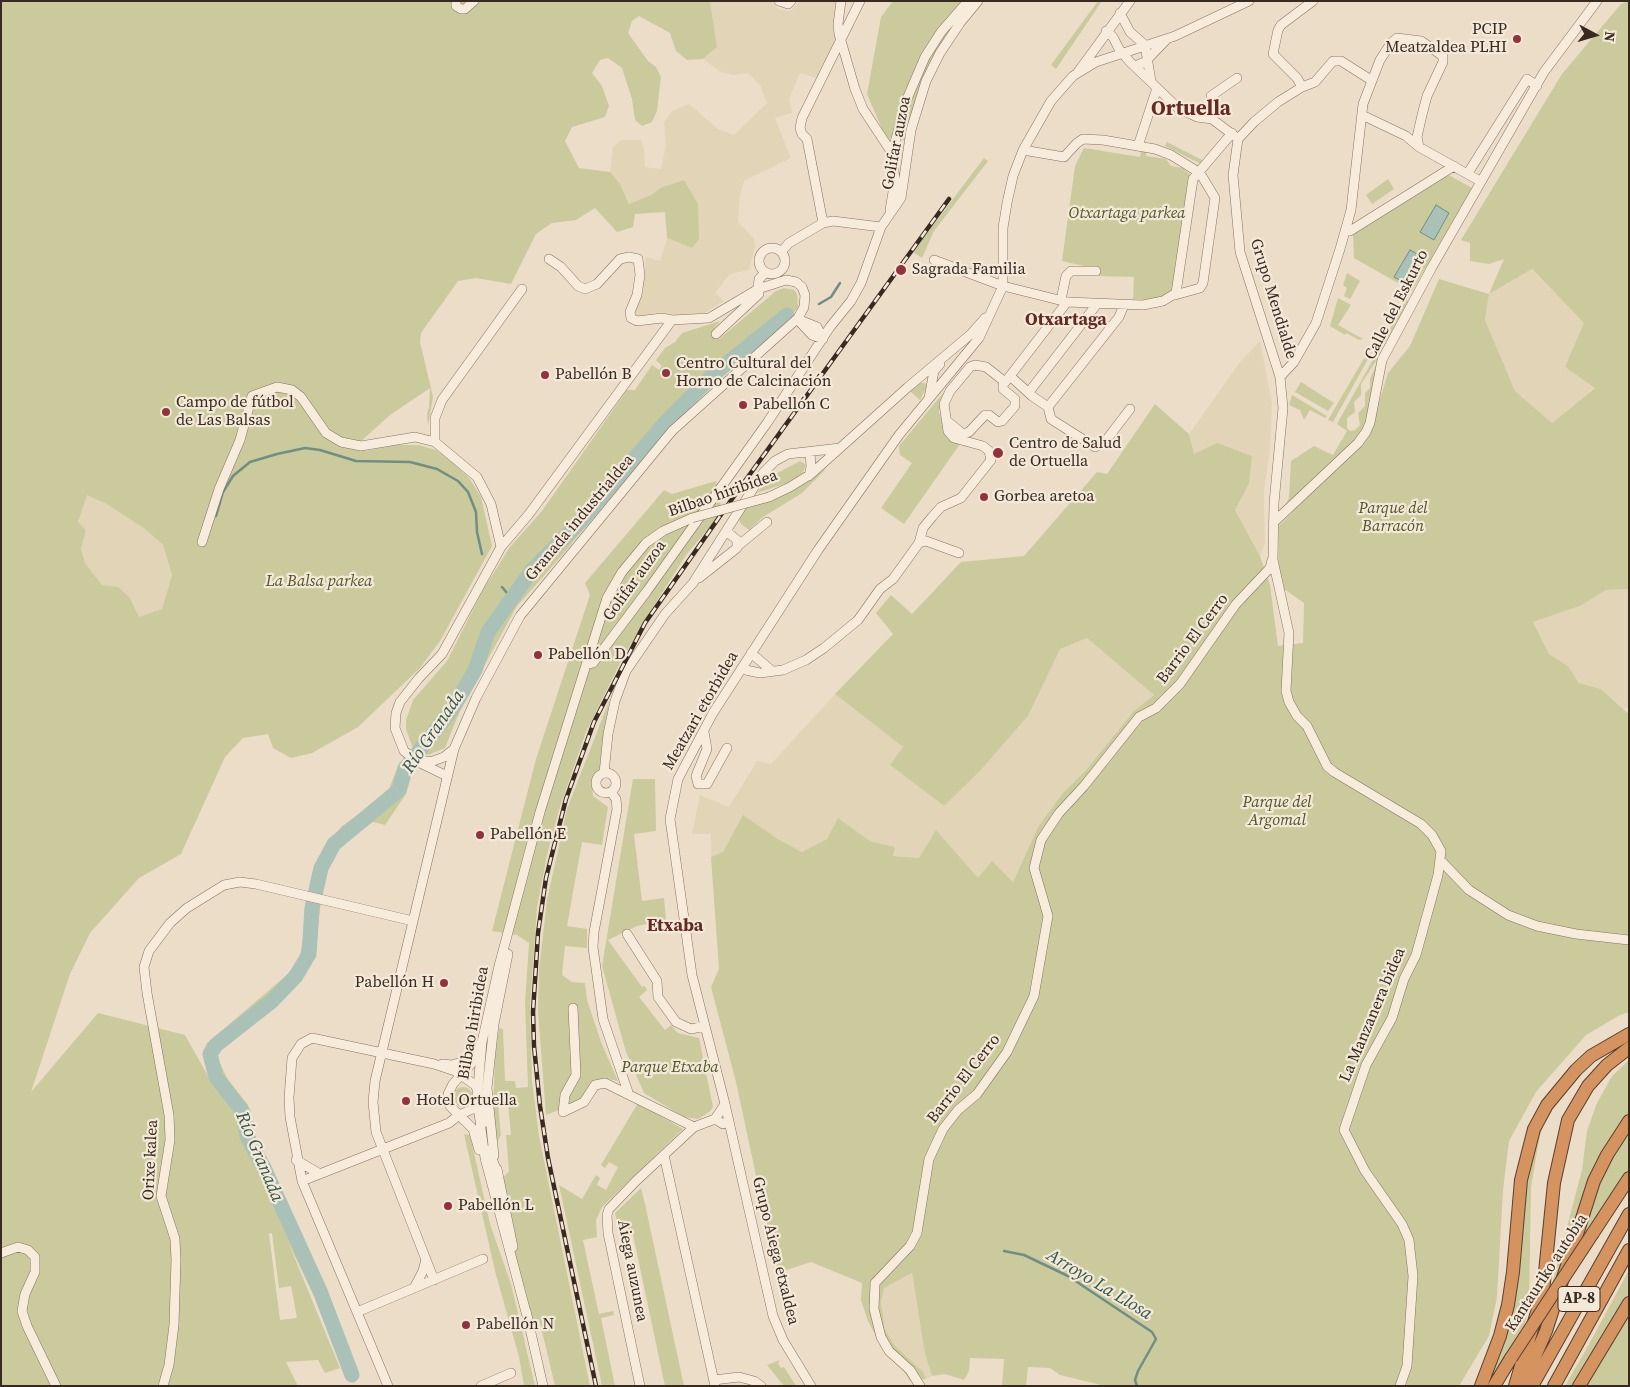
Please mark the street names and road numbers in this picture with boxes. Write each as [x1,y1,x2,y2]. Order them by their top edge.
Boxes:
street label: Golifar auzoa [879,95,915,191]
street label: Grupo Mendialde [1246,237,1300,361]
street label: Calle del Eskurto [1361,247,1433,363]
street label: Granada industrialdea [522,451,638,585]
street label: Bilbao hiribidea [666,466,780,522]
street label: Golifar auzoa [599,537,671,625]
street label: Barrio El Cerro [1153,590,1233,688]
street label: Meatzari etorbidea [659,648,743,774]
street label: La Manzanera bidea [1336,945,1410,1085]
street label: Bilbao hiribidea [455,965,493,1081]
street label: Barrio El Cerro [923,1031,1005,1127]
street label: Orixe kalea [139,1119,163,1201]
street label: Grupo Aiega etxaldea [747,1175,803,1327]
street label: Kantauriko autobia [1502,1210,1592,1336]
street label: Aiega auzunea [613,1218,651,1324]
road number: AP-8 [1558,1286,1600,1312]

